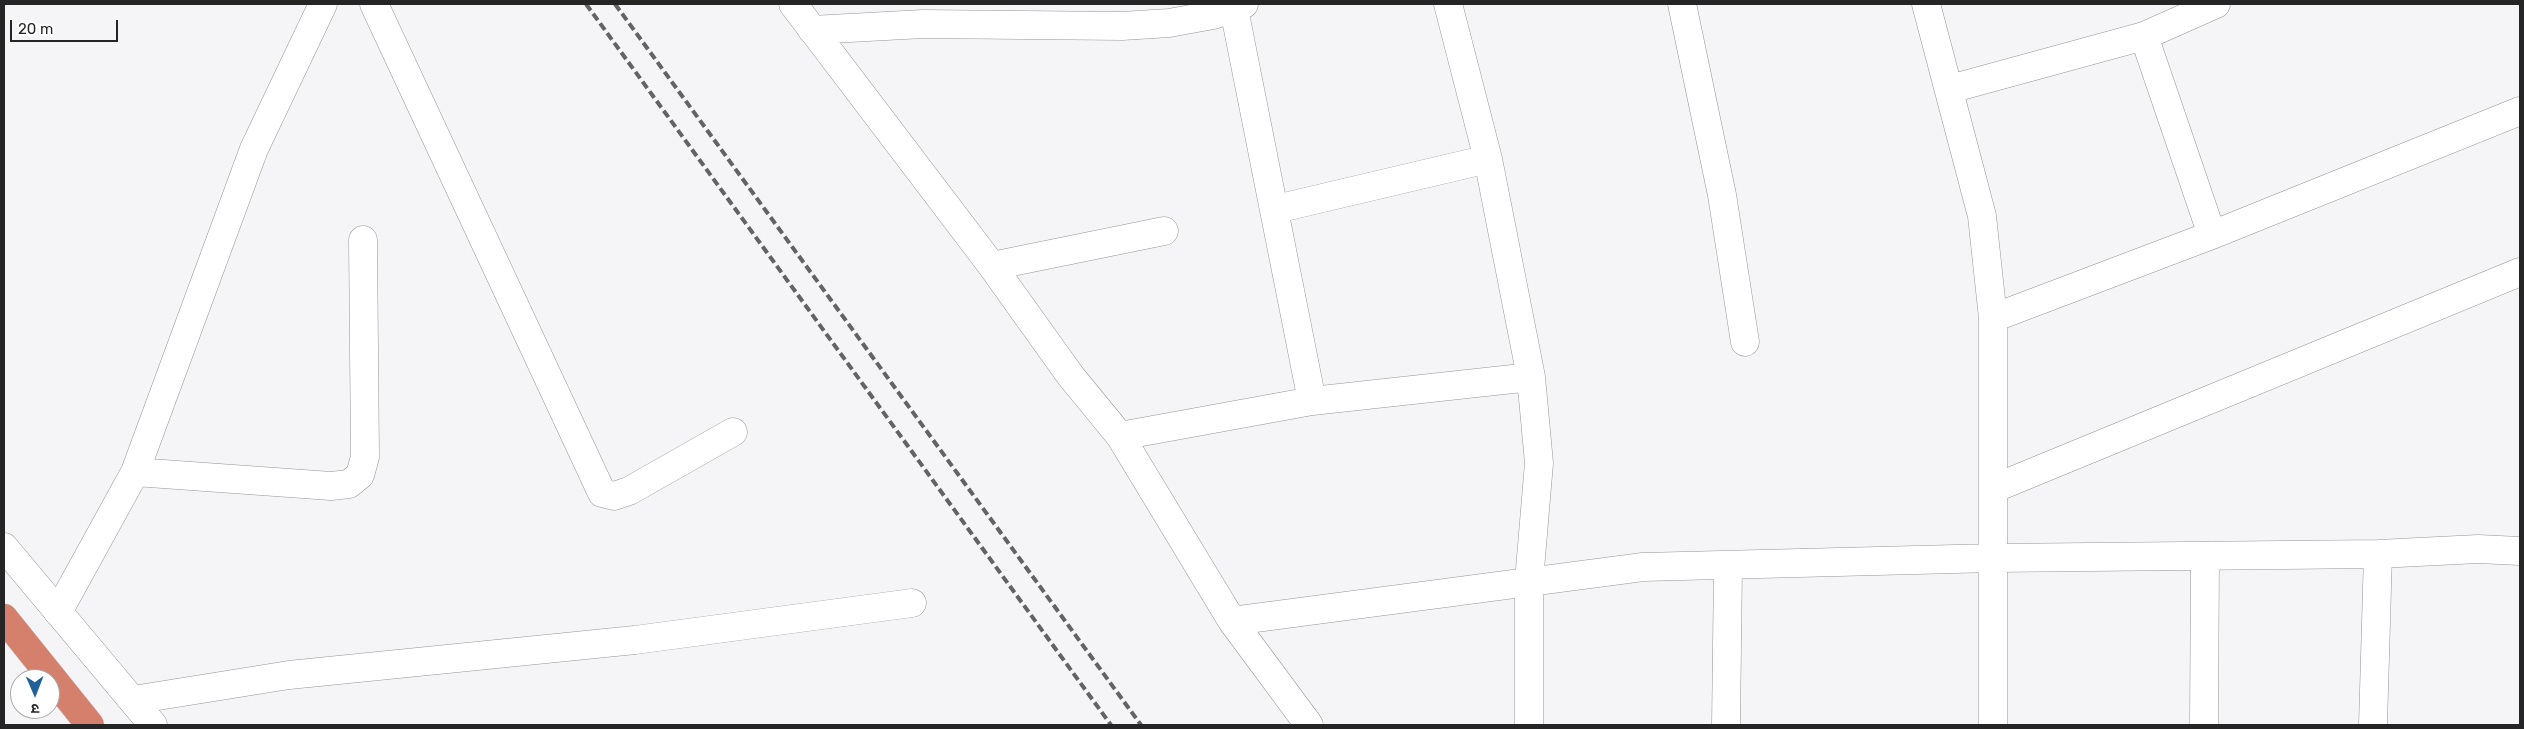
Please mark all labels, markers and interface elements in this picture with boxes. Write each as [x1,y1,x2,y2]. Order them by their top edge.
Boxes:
scale bar [12,10,120,42]
text: 20 m [18,20,53,38]
north arrow [10,669,60,719]
text: उ [31,700,40,717]

